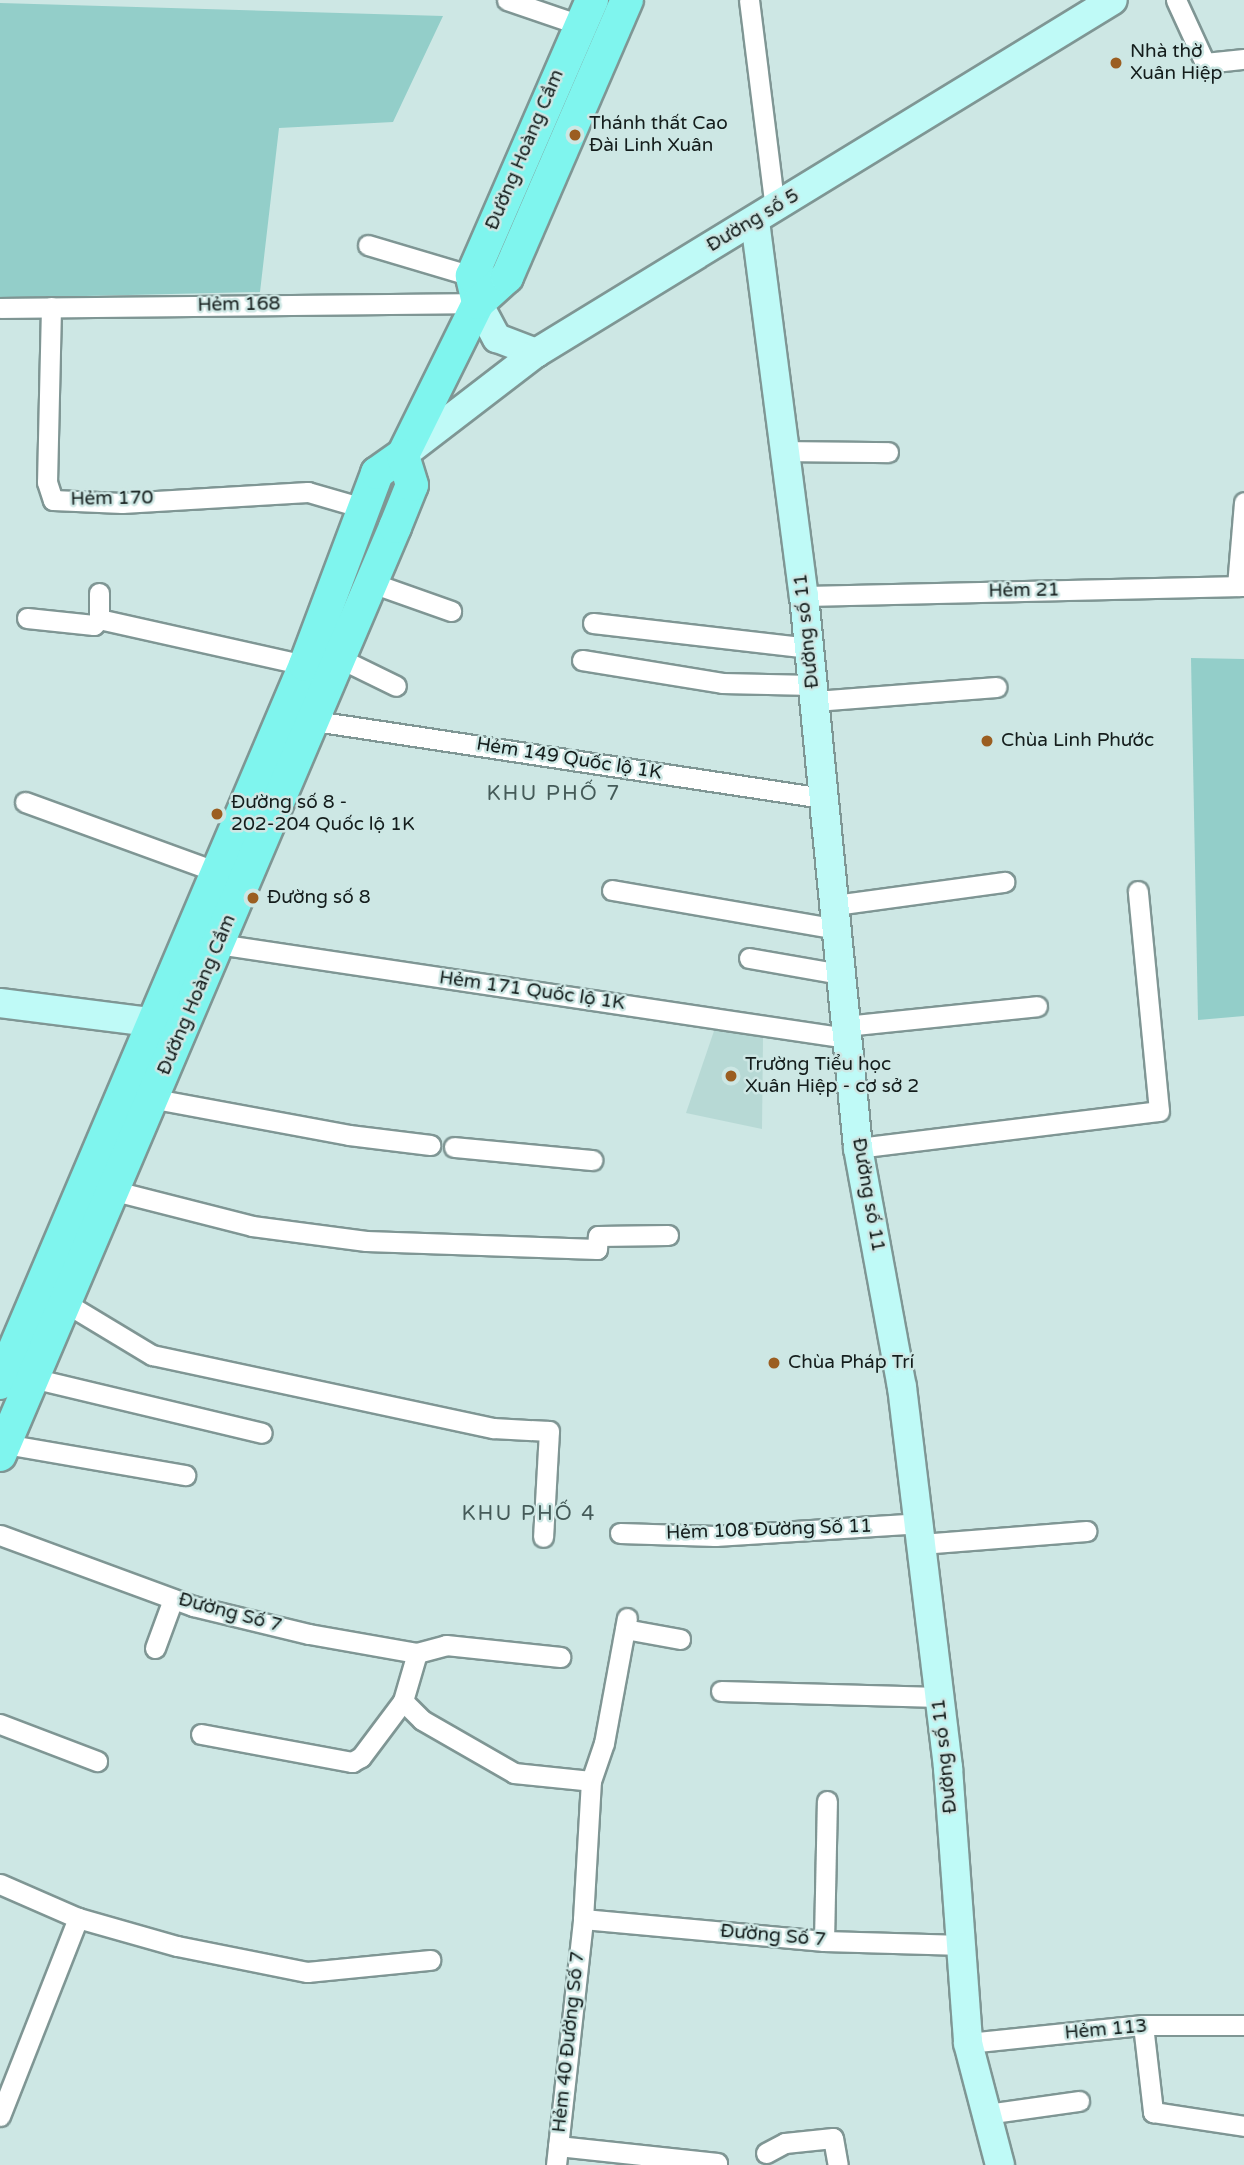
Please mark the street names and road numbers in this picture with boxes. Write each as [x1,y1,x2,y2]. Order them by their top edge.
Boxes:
street label: Đường Hoàng Cầm [481,66,569,234]
street label: Đường số 5 [703,185,803,257]
street label: Hẻm 168 [197,293,281,317]
street label: Hẻm 170 [70,487,154,511]
street label: Đường số 11 [790,572,824,690]
street label: Hẻm 21 [988,579,1060,603]
street label: Hẻm 149 Quốc lộ 1K [475,733,663,785]
street label: Đường Hoàng Cầm [153,911,241,1079]
street label: Hẻm 171 Quốc lộ 1K [438,967,626,1015]
street label: Đường số 11 [847,1136,889,1254]
street label: Hẻm 108 Đường Số 11 [666,1515,872,1545]
street label: Đường Số 7 [176,1588,284,1638]
street label: Đường số 11 [928,1697,962,1815]
street label: Đường Số 7 [719,1920,827,1952]
street label: Hẻm 40 Đường Số 7 [548,1950,590,2134]
street label: Hẻm 113 [1064,2015,1148,2045]

